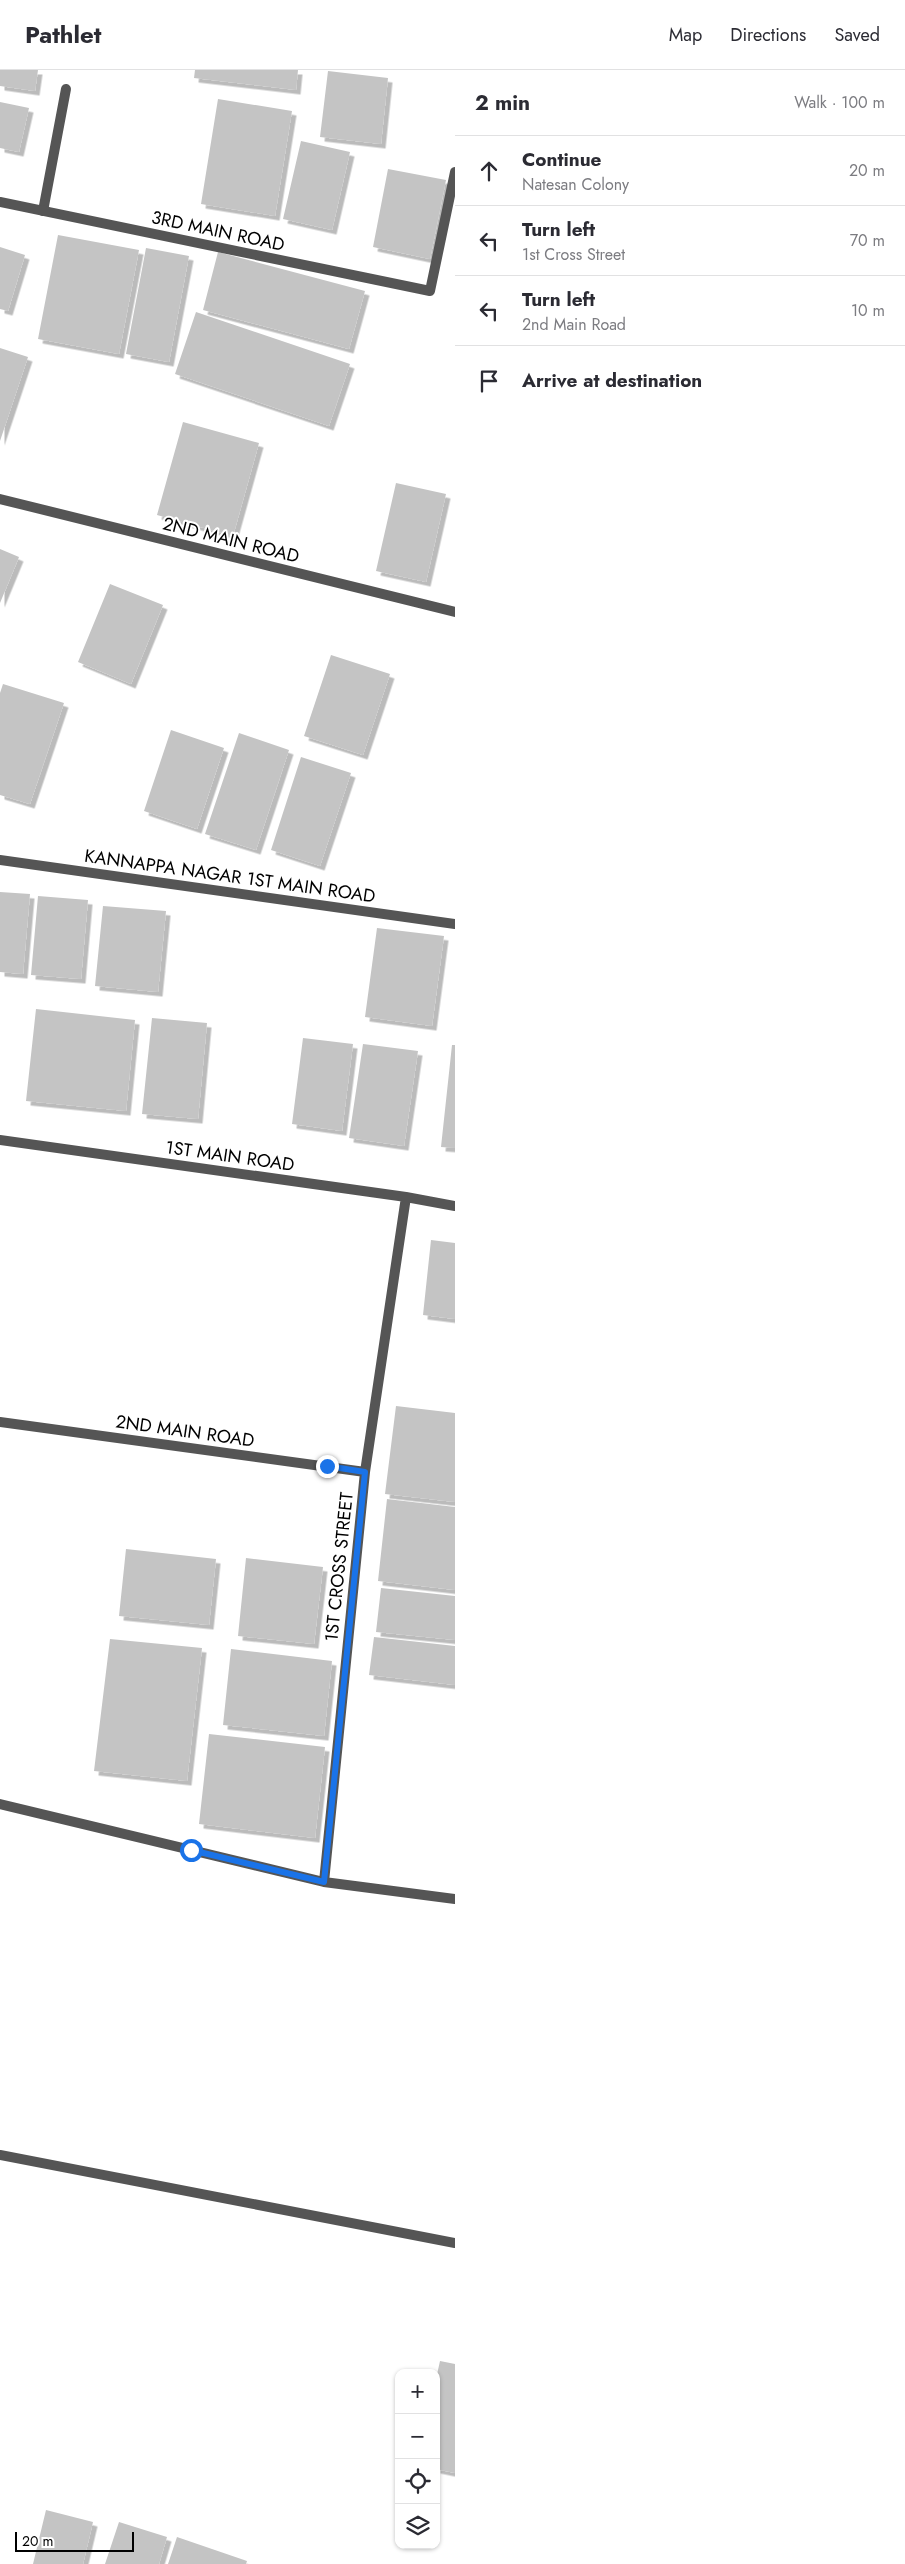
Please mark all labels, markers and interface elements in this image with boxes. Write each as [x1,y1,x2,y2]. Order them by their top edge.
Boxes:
text: Pathlet [25,17,101,52]
text: Map [669,22,702,48]
text: Directions [730,22,806,48]
text: Saved [834,22,880,48]
text: 2 min [475,88,530,118]
text: Walk · 100 m [794,91,885,114]
text: Continue [522,146,601,173]
icon: ahead [475,157,503,185]
text: 20 m [849,159,885,182]
text: Natesan Colony [522,173,629,196]
street label: 3RD MAIN ROAD [149,204,287,258]
text: Turn left [522,216,595,243]
icon: left [475,227,503,255]
text: 70 m [850,229,885,252]
text: 1st Cross Street [522,243,625,266]
text: Turn left [522,286,595,313]
icon: left [475,297,503,325]
text: 10 m [851,299,885,322]
text: 2nd Main Road [522,313,626,336]
icon: arrive [475,367,503,395]
text: Arrive at destination [522,367,702,394]
street label: 2ND MAIN ROAD [160,510,302,570]
street label: KANNAPPA NAGAR 1ST MAIN ROAD [83,843,377,909]
street label: 1ST MAIN ROAD [164,1134,296,1178]
street label: 2ND MAIN ROAD [114,1408,256,1454]
route end [316,1455,339,1478]
street label: 1ST CROSS STREET [318,1490,360,1643]
route start [180,1839,203,1862]
map controls [395,2369,440,2549]
button: + [395,2369,440,2414]
button: − [395,2414,440,2459]
button: locate [395,2459,440,2504]
button: layers [395,2504,440,2549]
scale bar [15,2529,134,2552]
text: 20 m [22,2531,54,2551]

